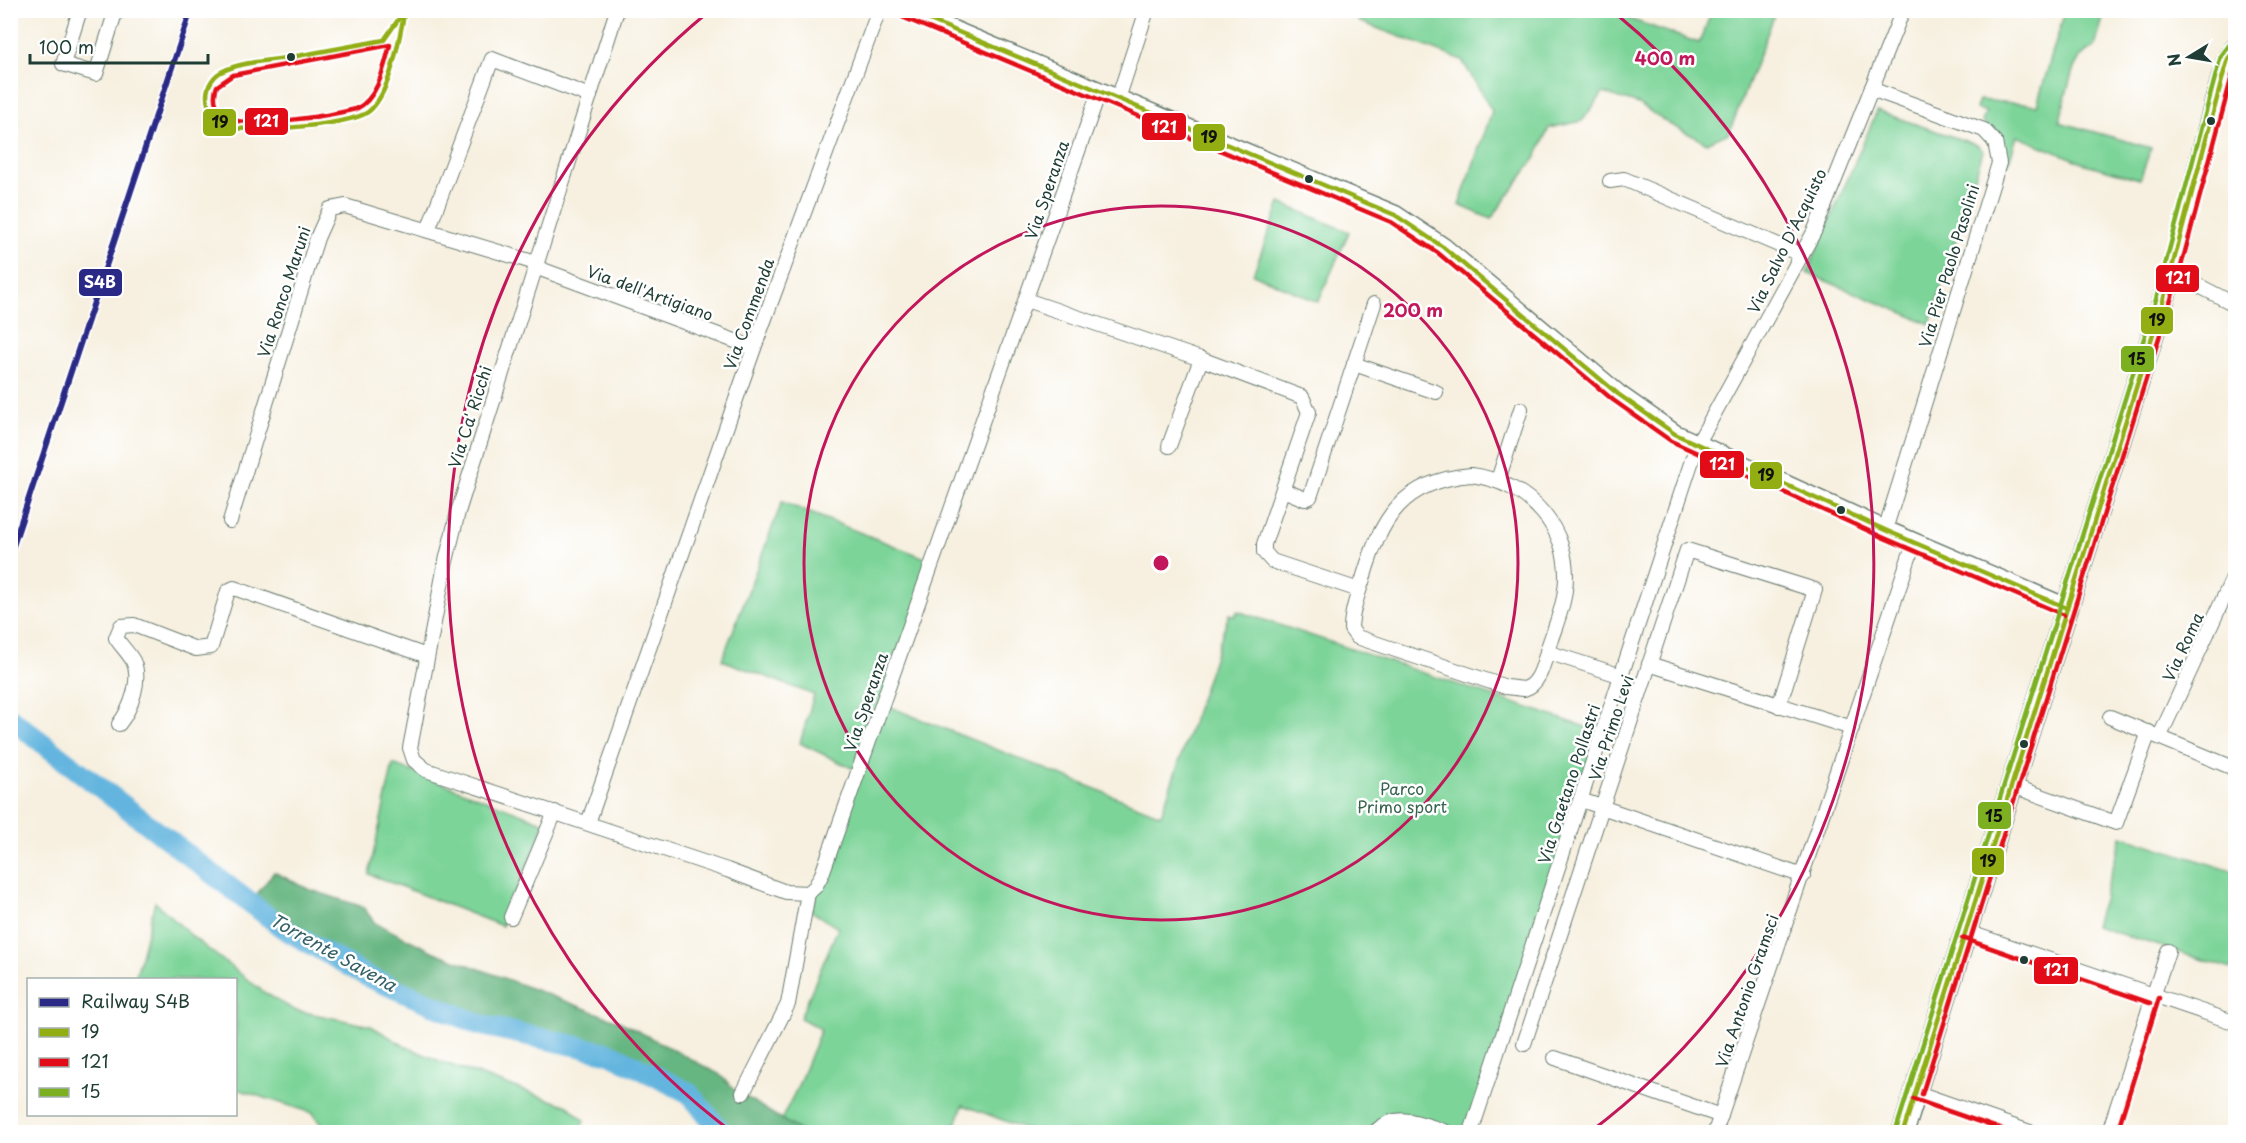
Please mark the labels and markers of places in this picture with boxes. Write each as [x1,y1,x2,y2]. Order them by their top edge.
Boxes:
unlabelled marker [285,51,297,63]
unlabelled marker [2205,115,2217,127]
unlabelled marker [1303,173,1315,185]
unlabelled marker [1835,504,1847,516]
centre of rings [1151,553,1171,573]
unlabelled marker [2018,738,2030,750]
unlabelled marker [2018,954,2030,966]

